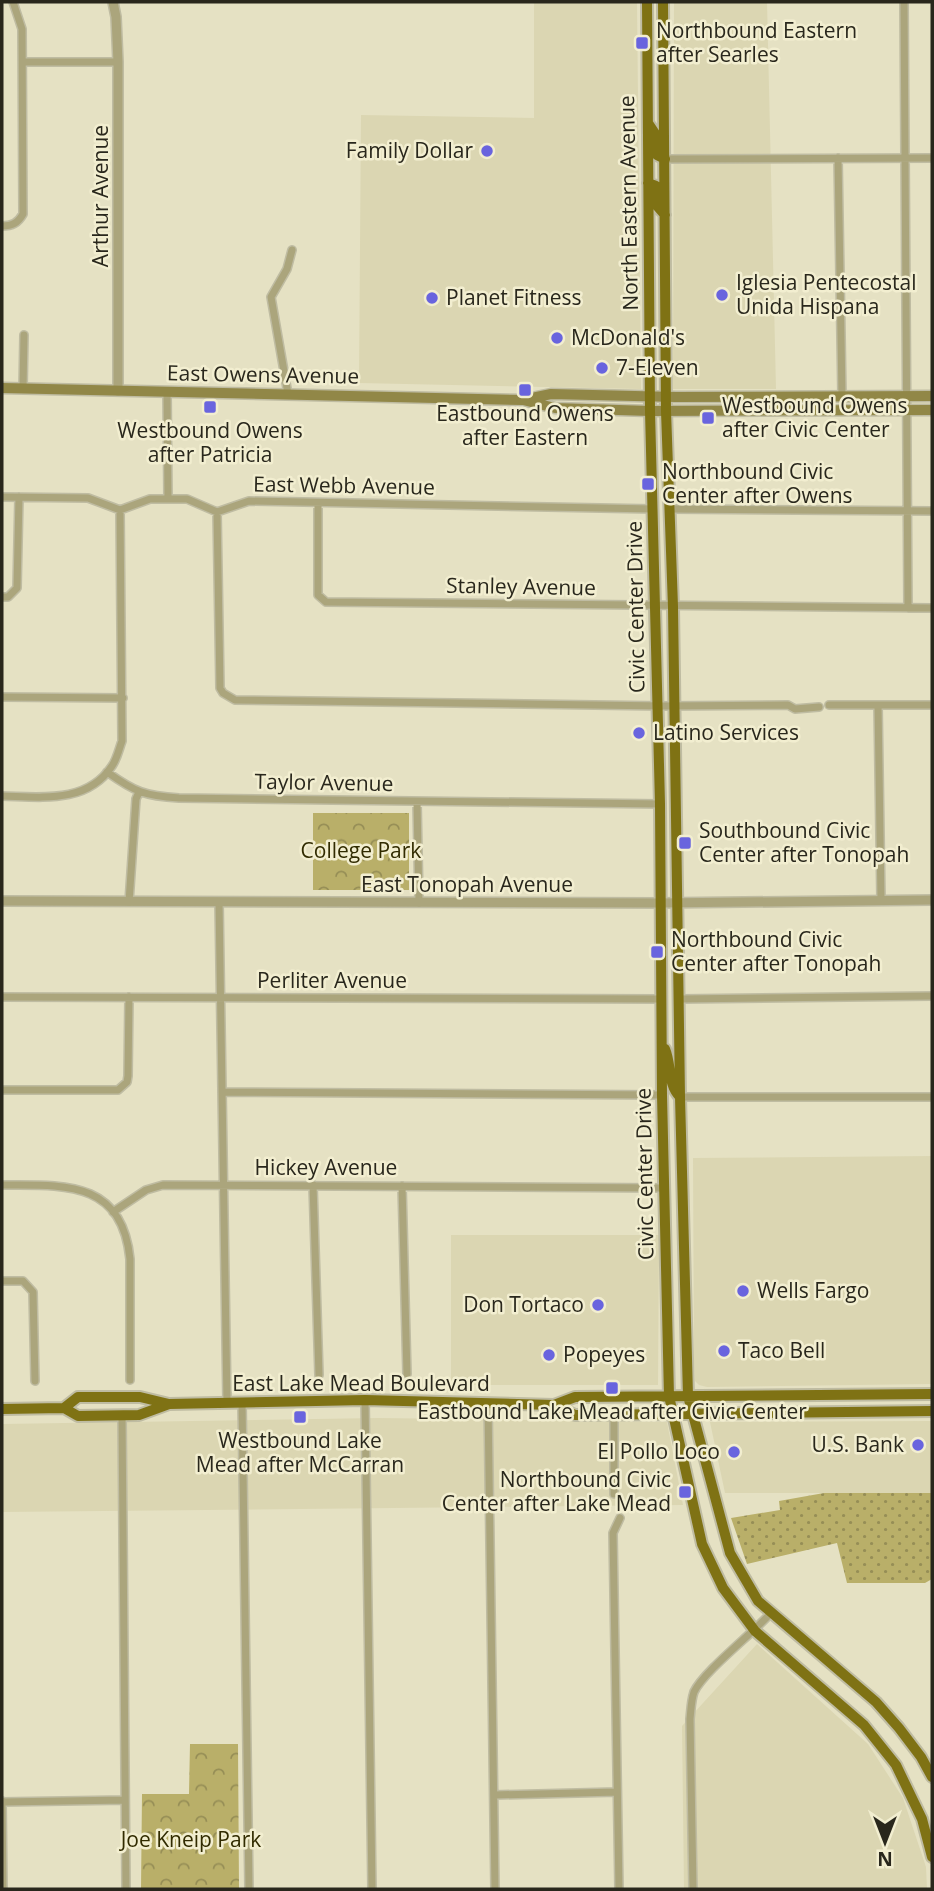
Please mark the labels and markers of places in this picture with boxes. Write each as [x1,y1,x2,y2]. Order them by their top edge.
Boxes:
place label: Northbound Eastern after Searles [656,16,857,68]
marker: Northbound Eastern after Searles [634,35,650,51]
place label: Family Dollar [346,136,473,164]
marker: Family Dollar [479,143,495,159]
place label: Iglesia Pentecostal Unida Hispana [736,268,917,320]
place label: Planet Fitness [446,283,582,311]
marker: Iglesia Pentecostal Unida Hispana [714,287,730,303]
marker: Planet Fitness [424,290,440,306]
place label: McDonald's [571,323,685,351]
marker: McDonald's [549,330,565,346]
place label: 7-Eleven [616,353,699,381]
marker: 7-Eleven [594,360,610,376]
marker: Eastbound Owens after Eastern [517,382,533,398]
place label: Westbound Owens after Civic Center [722,391,908,443]
marker: Westbound Owens after Patricia [202,399,218,415]
place label: Eastbound Owens after Eastern [436,399,614,451]
marker: Westbound Owens after Civic Center [700,410,716,426]
place label: Westbound Owens after Patricia [117,416,303,468]
place label: Northbound Civic Center after Owens [662,457,853,509]
marker: Northbound Civic Center after Owens [640,476,656,492]
place label: Latino Services [653,718,799,746]
marker: Latino Services [631,725,647,741]
place label: Southbound Civic Center after Tonopah [699,816,909,868]
marker: Southbound Civic Center after Tonopah [677,835,693,851]
place label: Northbound Civic Center after Tonopah [671,925,881,977]
marker: Northbound Civic Center after Tonopah [649,944,665,960]
place label: Wells Fargo [757,1276,869,1304]
marker: Wells Fargo [735,1283,751,1299]
place label: Don Tortaco [463,1290,584,1318]
marker: Don Tortaco [590,1297,606,1313]
place label: Taco Bell [738,1336,825,1364]
place label: Popeyes [563,1340,645,1368]
marker: Taco Bell [716,1343,732,1359]
marker: Popeyes [541,1347,557,1363]
marker: Eastbound Lake Mead after Civic Center [604,1380,620,1396]
place label: Eastbound Lake Mead after Civic Center [417,1397,807,1425]
marker: Westbound Lake Mead after McCarran [292,1409,308,1425]
place label: Westbound Lake Mead after McCarran [196,1426,404,1478]
place label: U.S. Bank [812,1430,904,1458]
place label: El Pollo Loco [597,1437,720,1465]
marker: U.S. Bank [910,1437,926,1453]
marker: El Pollo Loco [726,1444,742,1460]
place label: Northbound Civic Center after Lake Mead [442,1465,671,1517]
marker: Northbound Civic Center after Lake Mead [677,1484,693,1500]

